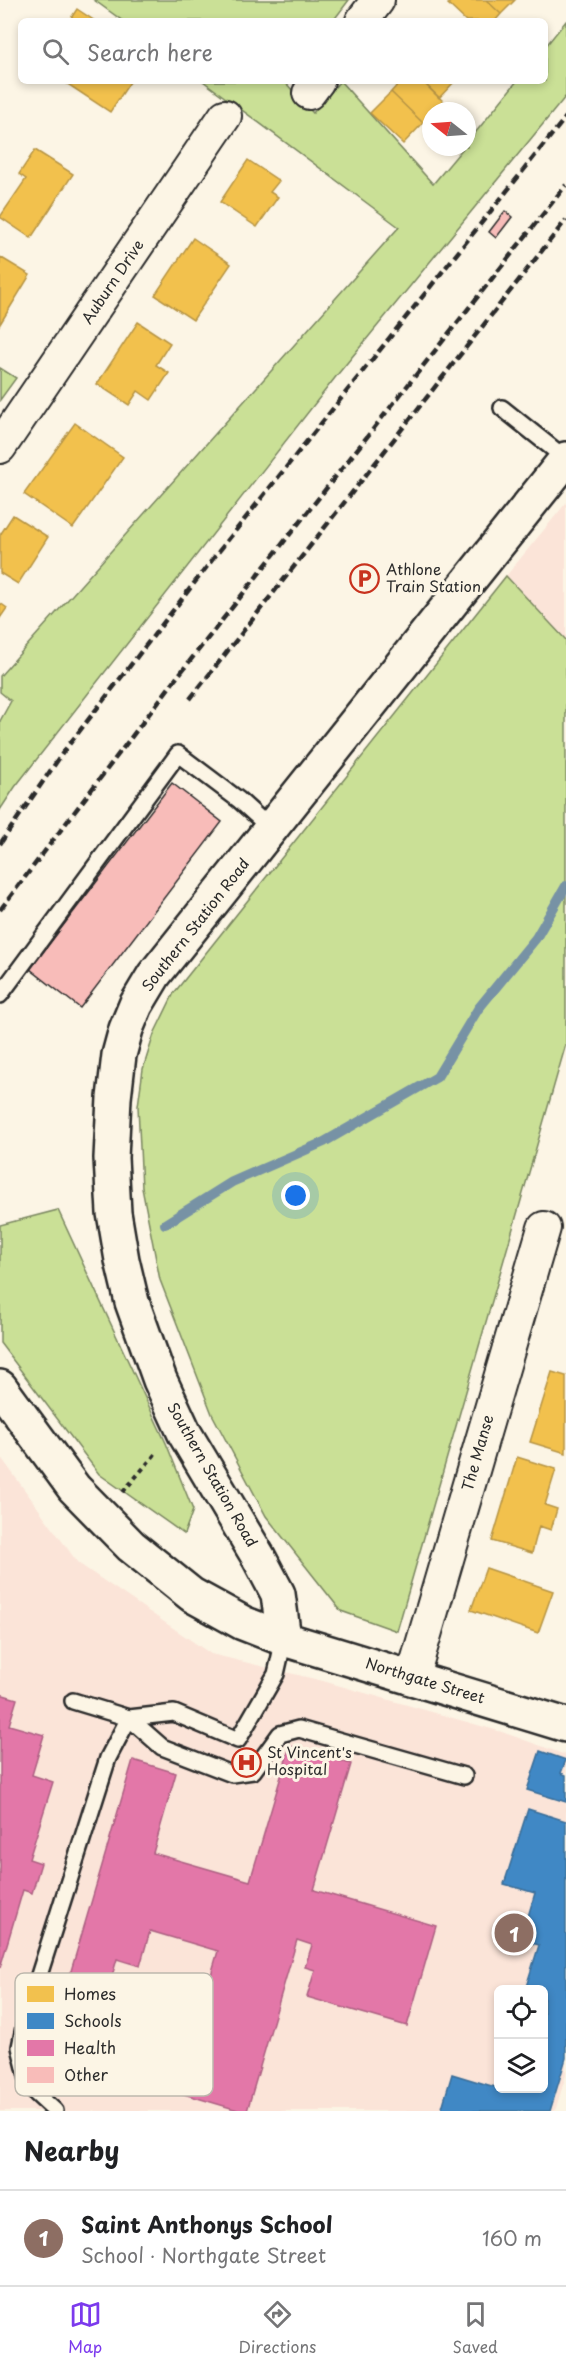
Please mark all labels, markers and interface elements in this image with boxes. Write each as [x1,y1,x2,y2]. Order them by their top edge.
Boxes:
search box [18,18,548,84]
icon: search [39,35,72,68]
text: Search here [87,35,213,68]
north arrow [422,102,476,156]
street label: Auburn Drive [75,234,149,328]
place label: Athlone Train Station [386,557,481,597]
parking icon: Athlone Train Station [349,563,381,595]
street label: Southern Station Road [135,853,254,996]
your location [281,1181,310,1210]
street label: Southern Station Road [162,1398,264,1551]
street label: The Manse [455,1412,498,1493]
street label: Northgate Street [363,1650,488,1709]
place label: St Vincent's Hospital [267,1740,352,1780]
hospital icon: St Vincent's Hospital [230,1746,262,1778]
pin: 1 [494,1910,534,1956]
legend [15,1973,213,2096]
text: Homes [64,1981,116,2005]
map controls [494,1985,548,2093]
button: locate [494,1985,548,2039]
text: Schools [64,2008,122,2032]
text: Health [64,2035,116,2059]
button: layers [494,2039,548,2093]
text: Other [64,2062,108,2086]
text: Nearby [24,2131,119,2170]
text: Saint Anthonys School [81,2207,332,2240]
text: 1 [39,2223,48,2253]
text: 160 m [482,2223,542,2253]
text: School · Northgate Street [81,2240,326,2270]
tab: Map [68,2298,102,2358]
tab: Directions [238,2298,316,2358]
tab: Saved [452,2298,498,2358]

